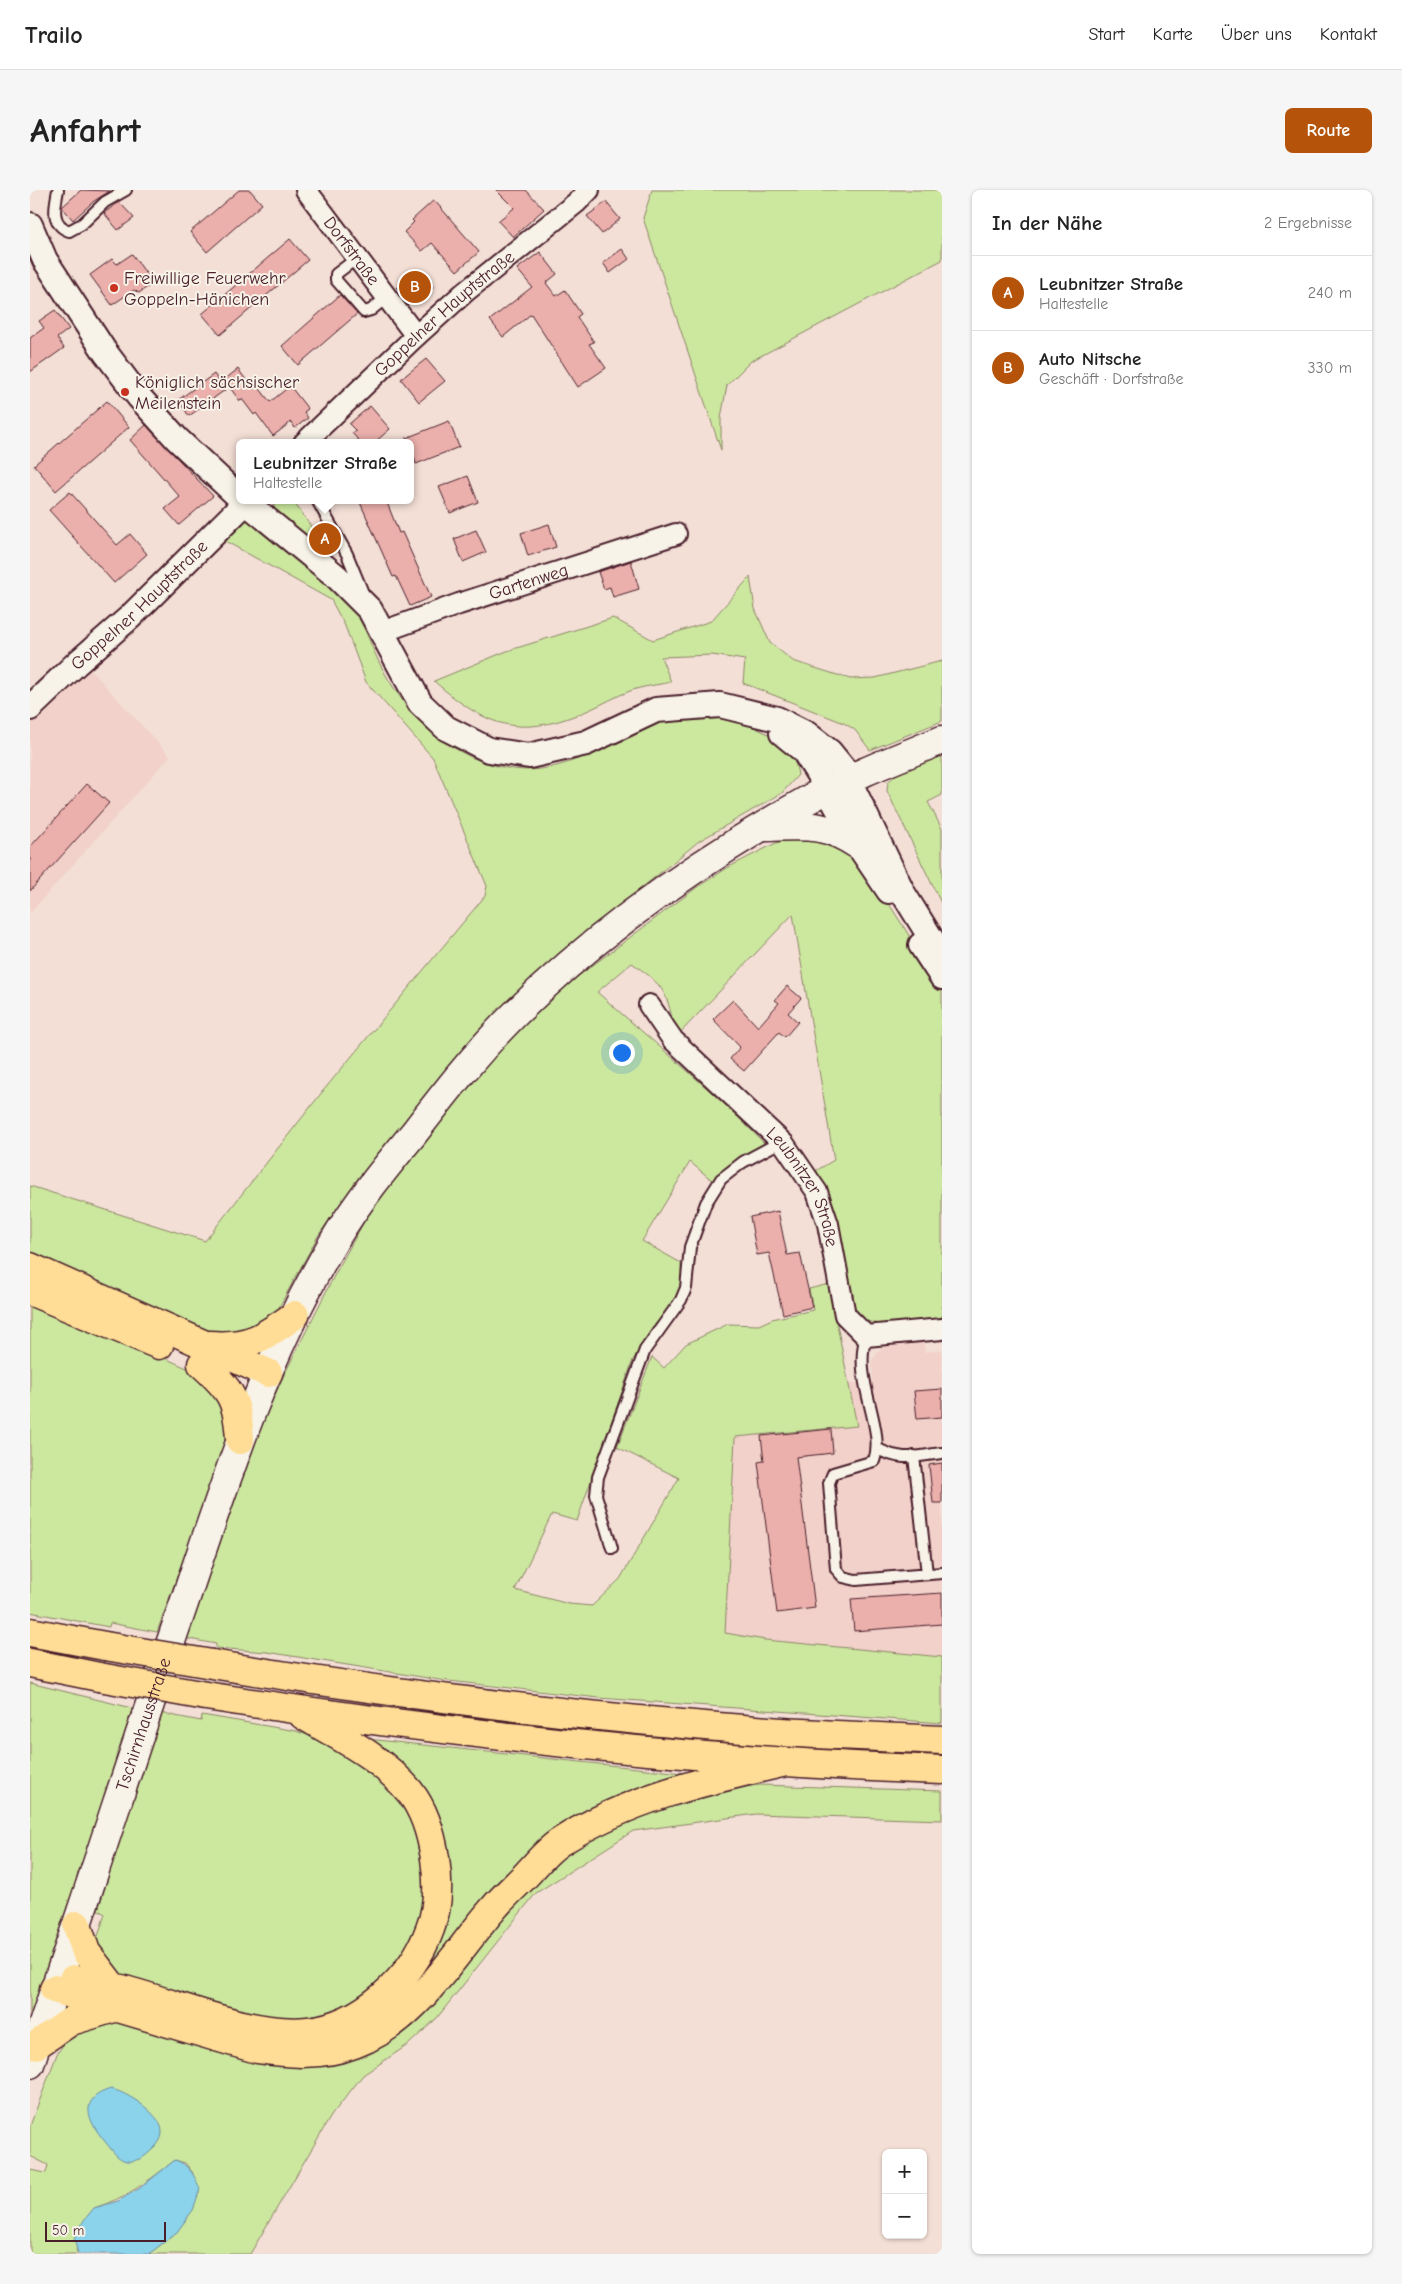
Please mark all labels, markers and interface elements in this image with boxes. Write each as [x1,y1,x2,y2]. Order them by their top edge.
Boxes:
text: Trailo [25,21,83,49]
text: Start [1088,24,1125,45]
text: Karte [1153,24,1193,45]
text: Über uns [1221,24,1292,45]
text: Kontakt [1320,24,1377,45]
button: Route [1285,108,1372,153]
text: Anfahrt [30,110,141,151]
text: In der Nähe [992,211,1102,235]
street label: Dorfstraße [319,213,384,289]
text: 2 Ergebnisse [1264,214,1352,232]
street label: Goppelner Hauptstraße [370,246,519,381]
place label: Freiwillige Feuerwehr Goppeln-Hänichen [124,268,287,310]
pin: B [399,268,431,306]
text: Leubnitzer Straße [1039,273,1183,295]
marker: Freiwillige Feuerwehr Goppeln-Hänichen [108,282,120,294]
text: A [1004,284,1012,302]
text: 240 m [1308,284,1352,302]
text: Haltestelle [1039,295,1108,313]
text: Auto Nitsche [1039,348,1141,370]
text: B [1003,359,1013,377]
text: 330 m [1307,359,1352,377]
text: Geschäft · Dorfstraße [1039,370,1183,388]
place label: Königlich sächsischer Meilenstein [135,372,300,414]
marker: Königlich sächsischer Meilenstein [119,386,131,398]
popup [236,439,414,504]
text: Leubnitzer Straße [253,452,397,474]
text: Haltestelle [253,474,322,492]
pin: A [309,520,341,558]
street label: Goppelner Hauptstraße [67,536,212,675]
street label: Gartenweg [486,559,571,605]
your location [609,1040,635,1066]
street label: Leubnitzer Straße [762,1123,842,1249]
street label: Tschirnhausstraße [112,1655,176,1794]
map controls [882,2149,927,2239]
button: + [882,2149,927,2194]
button: − [882,2194,927,2239]
scale bar [45,2219,166,2242]
text: 50 m [52,2222,84,2239]

